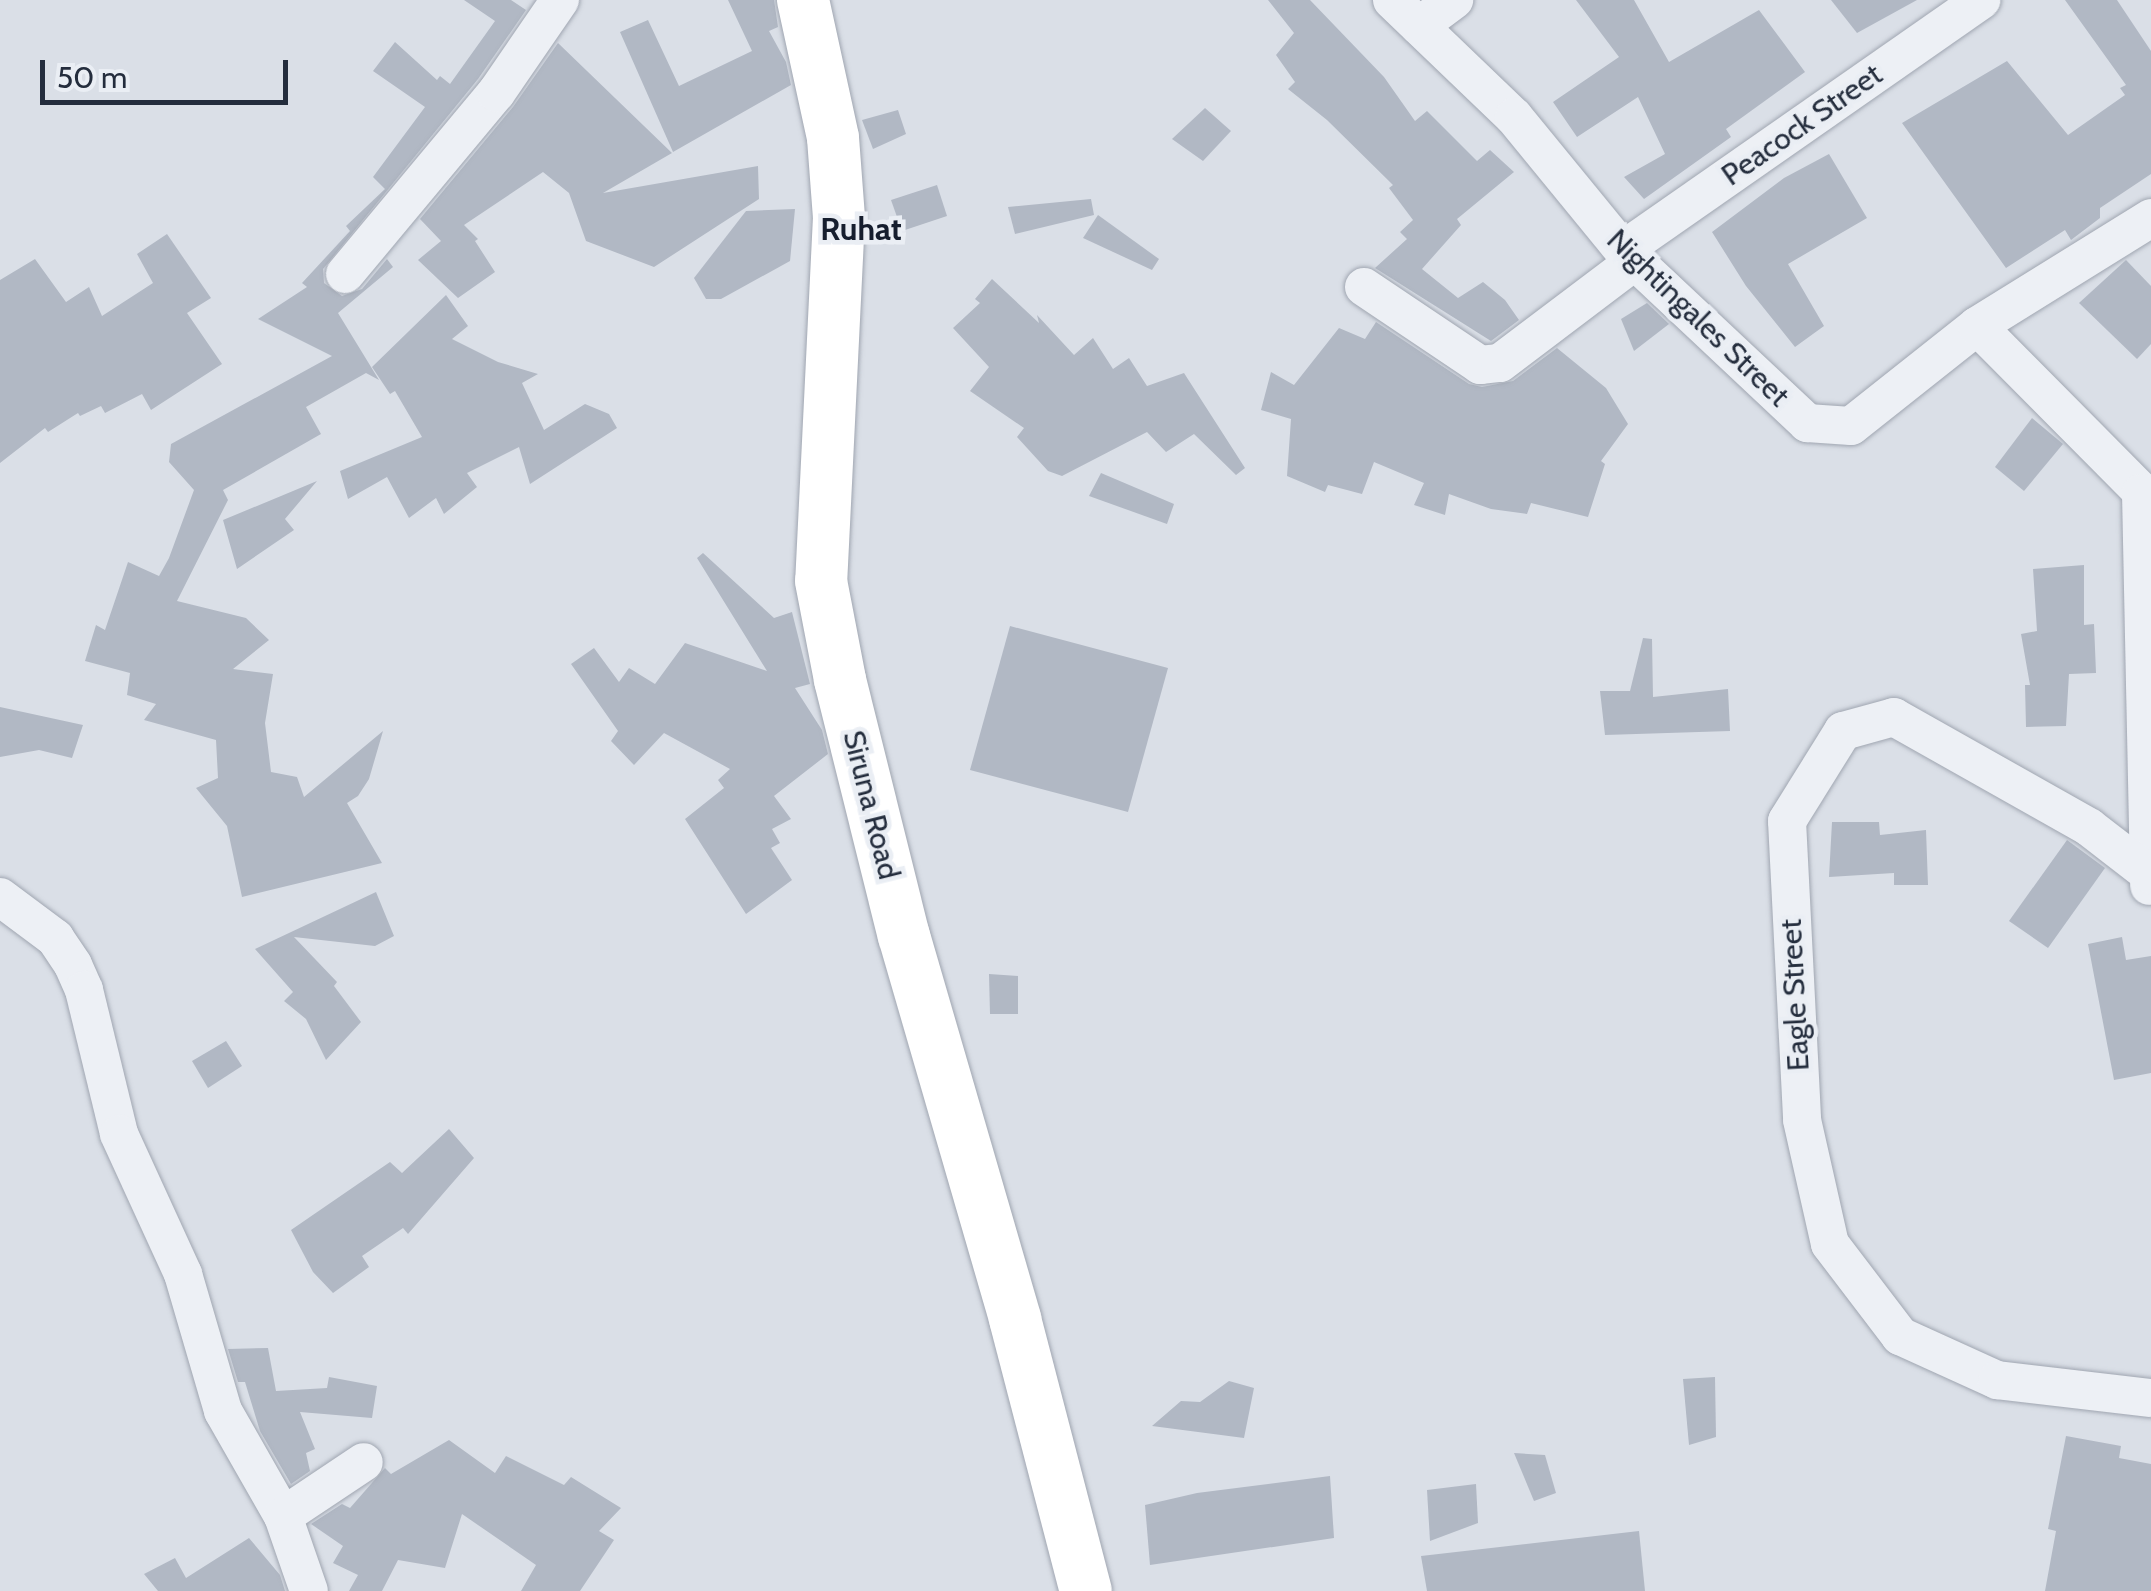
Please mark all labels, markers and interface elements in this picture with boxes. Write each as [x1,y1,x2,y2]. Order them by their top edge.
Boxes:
scale bar [45,40,292,102]
street label: Peacock Street [1715,57,1889,193]
text: 50 m [57,59,127,96]
district label: Ruhat [820,210,902,248]
street label: Nightingales Street [1599,222,1797,414]
street label: Siruna Road [835,727,907,883]
street label: Eagle Street [1773,918,1817,1072]

